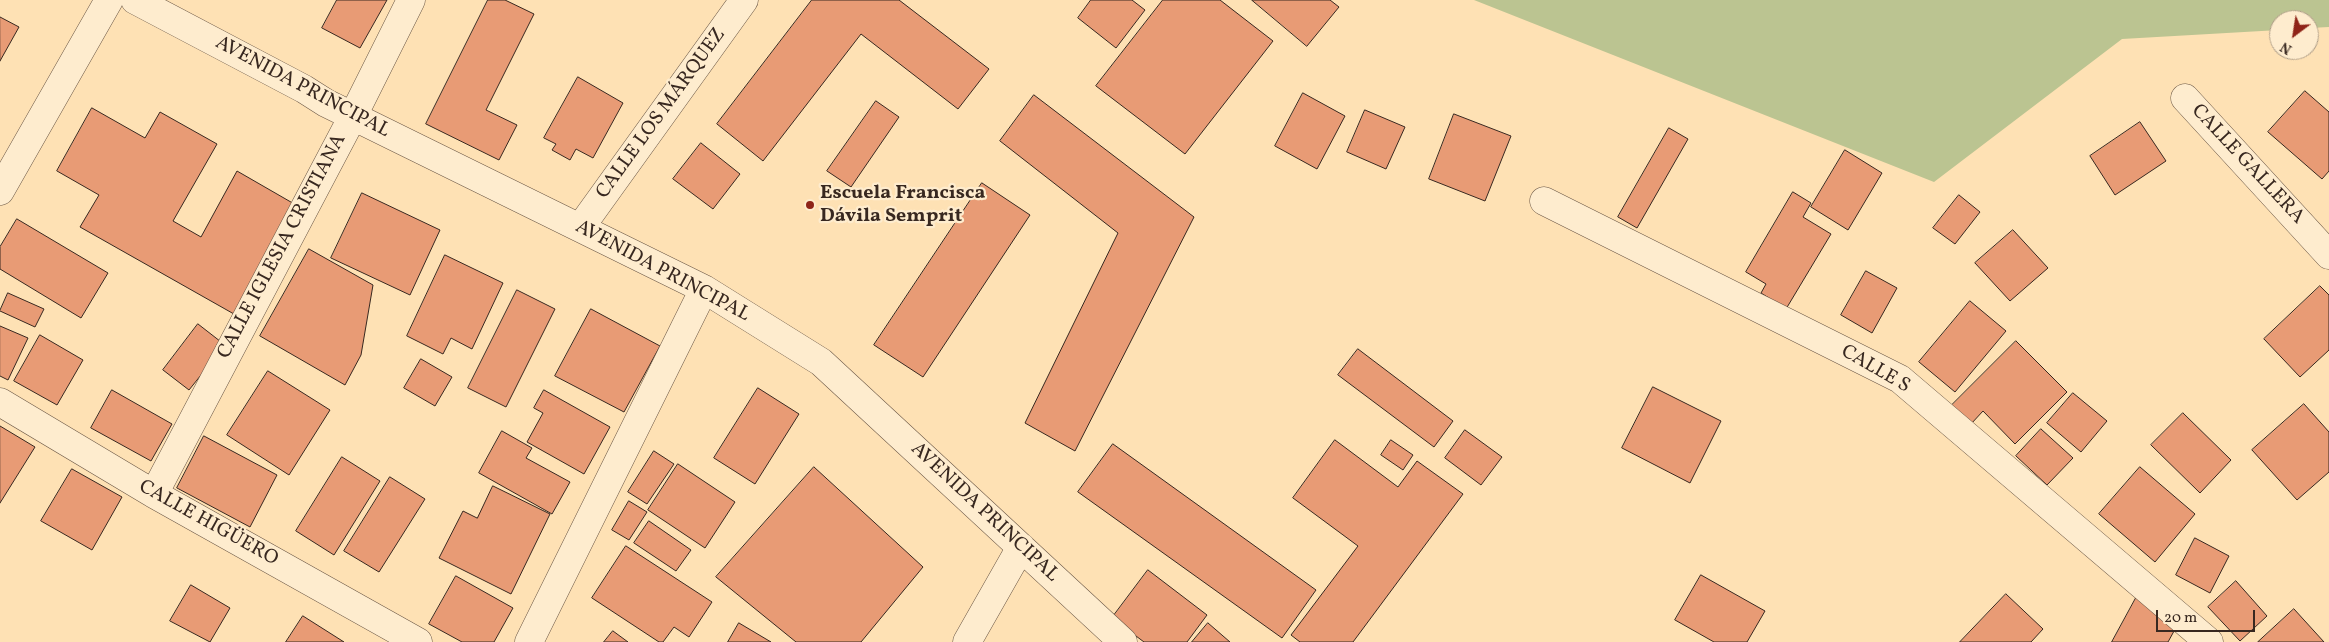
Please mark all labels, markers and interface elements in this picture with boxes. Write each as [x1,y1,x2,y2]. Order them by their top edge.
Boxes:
north arrow [2269,10,2319,60]
street label: CALLE LOS MÁRQUEZ [592,24,732,204]
street label: AVENIDA PRINCIPAL [211,32,393,144]
text: N [2277,37,2296,58]
street label: CALLE GALLERA [2185,100,2309,230]
street label: CALLE IGLESIA CRISTIANA [213,130,353,364]
place label: Escuela Francisca Dávila Semprit [820,182,985,229]
marker: Escuela Francisca Dávila Semprit [804,199,816,211]
street label: AVENIDA PRINCIPAL [571,216,753,328]
street label: CALLE S [1836,341,1914,399]
street label: AVENIDA PRINCIPAL [905,438,1063,588]
street label: CALLE HIGÜERO [134,476,282,572]
scale bar [2159,600,2258,632]
text: 20 m [2164,608,2197,629]

